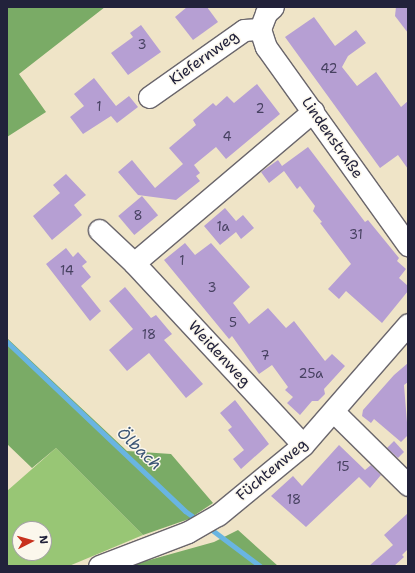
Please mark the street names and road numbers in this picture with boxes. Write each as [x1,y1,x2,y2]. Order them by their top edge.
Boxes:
street label: Kiefernweg [166,27,242,89]
street label: Lindenstraße [297,94,367,182]
street label: Weidenweg [184,317,254,391]
street label: Füchtenweg [233,435,311,505]

